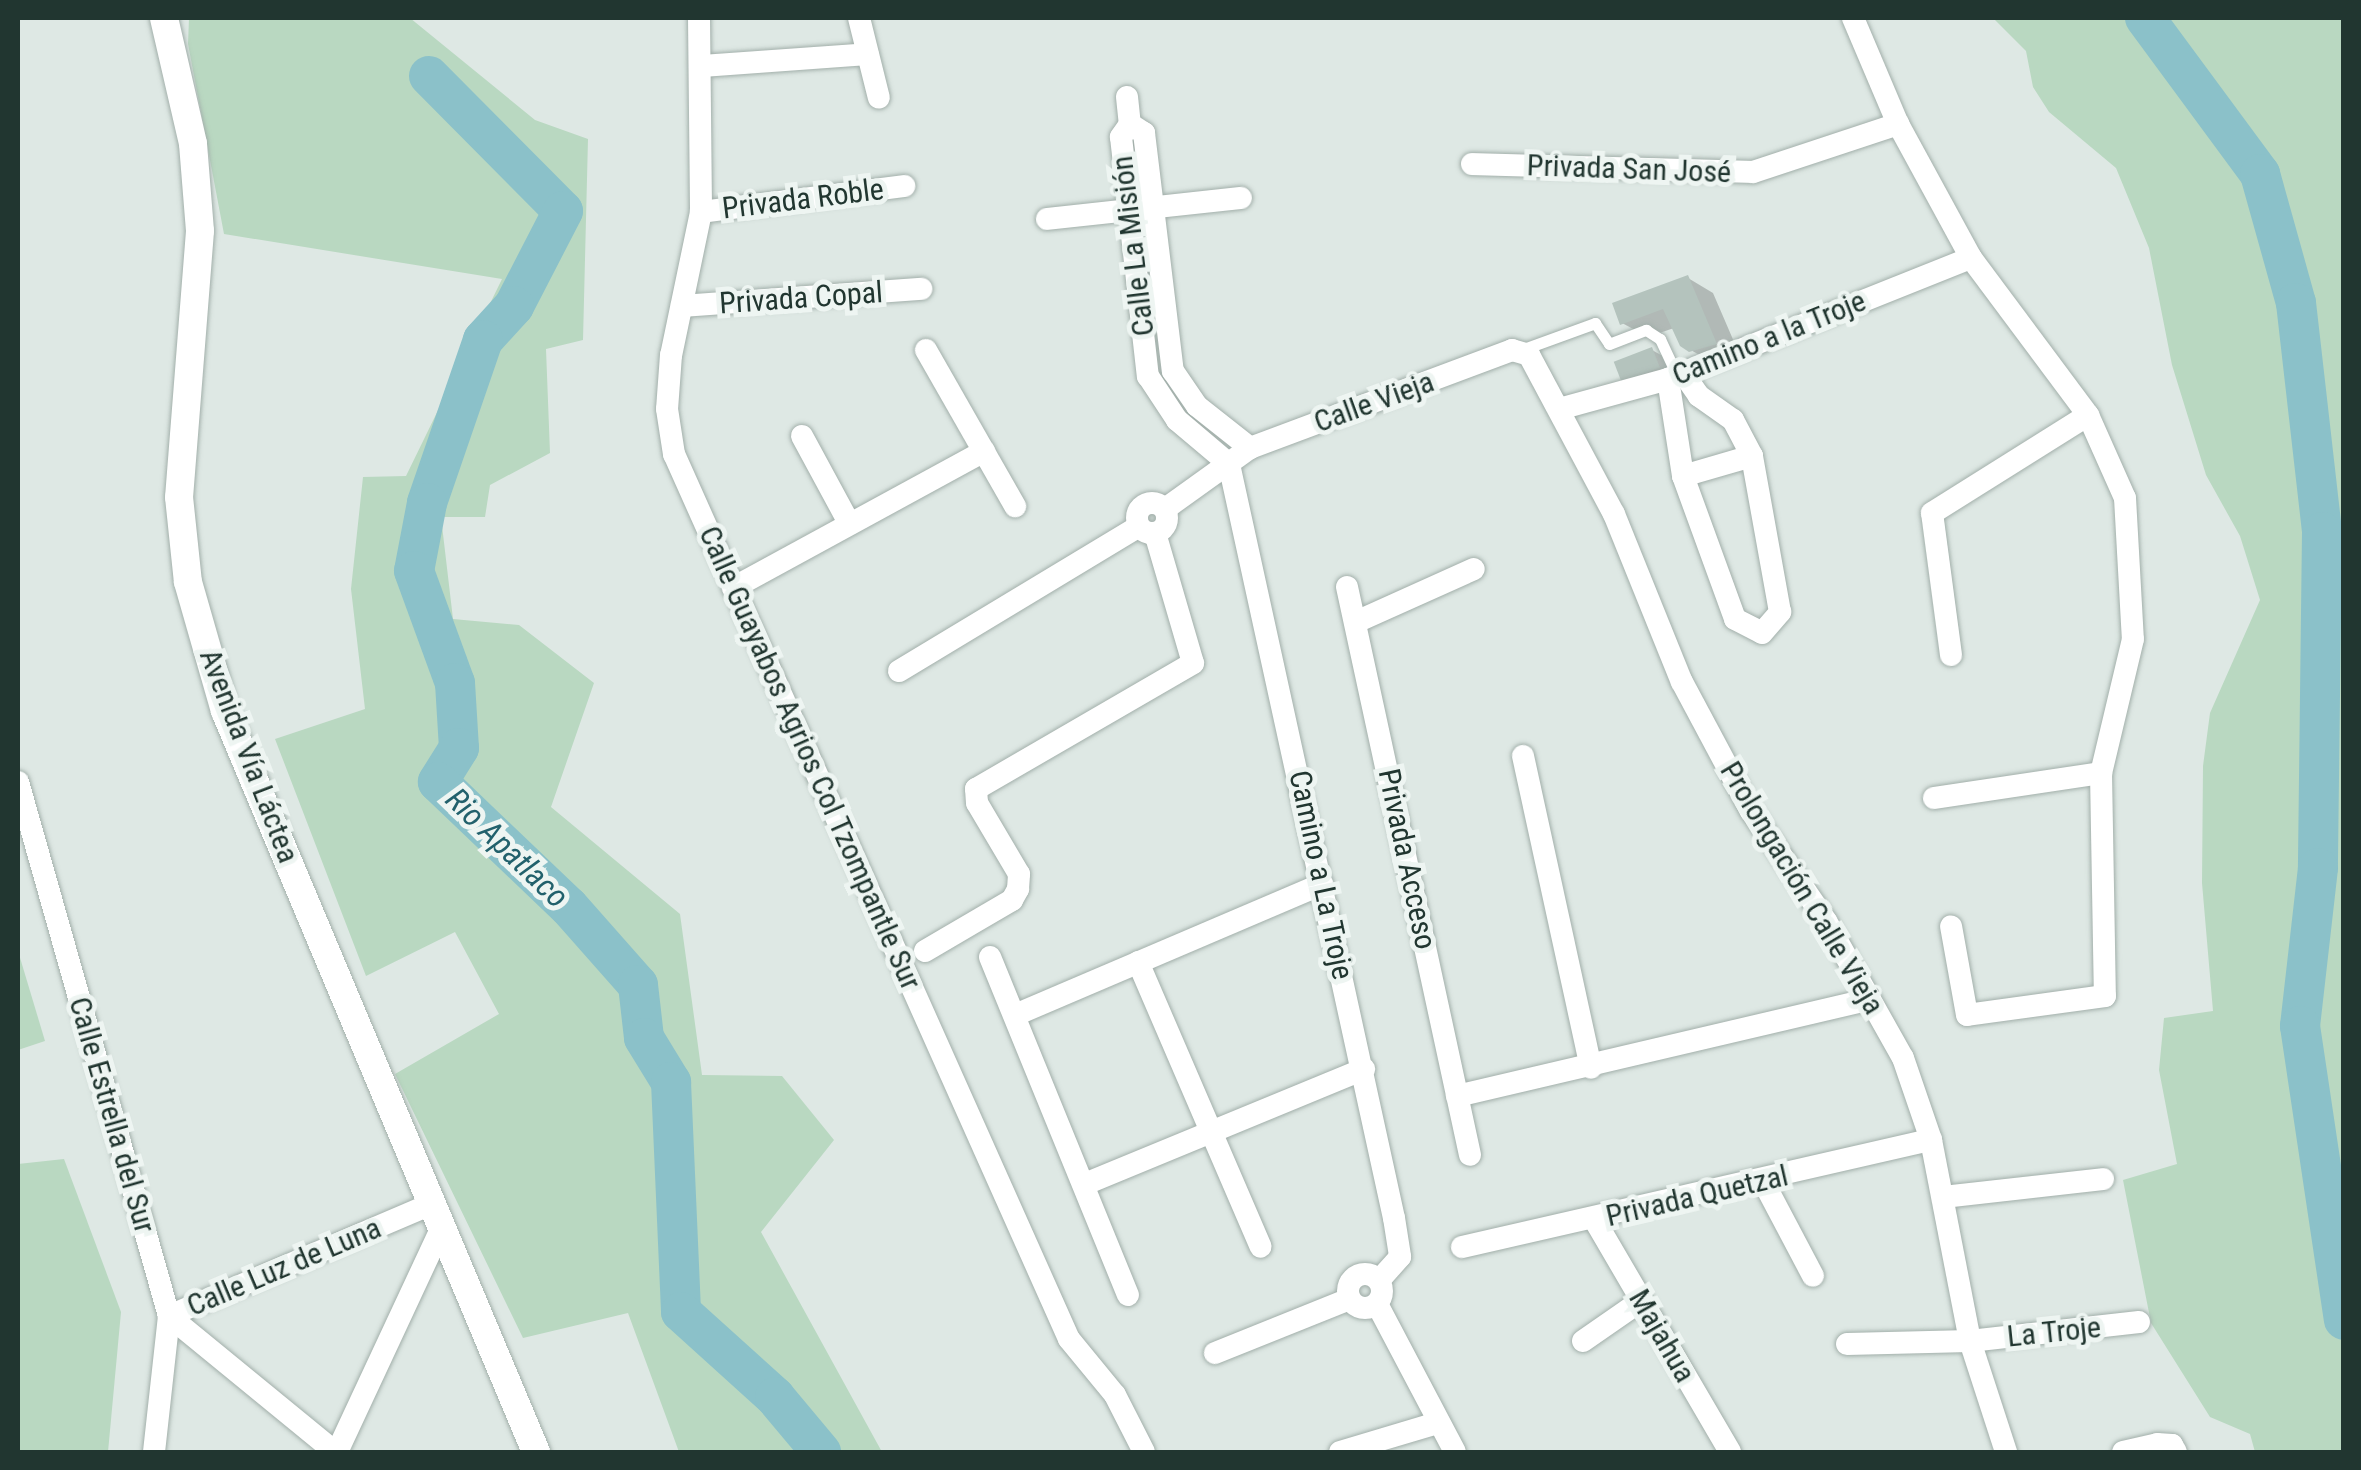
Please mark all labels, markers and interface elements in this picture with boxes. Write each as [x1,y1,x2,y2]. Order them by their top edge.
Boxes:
street label: Privada San José [1526,147,1732,191]
street label: Calle La Misión [1104,154,1162,338]
street label: Privada Roble [720,171,886,227]
street label: Privada Copal [718,274,884,322]
street label: Camino a la Troje [1667,283,1871,393]
street label: Calle Vieja [1309,364,1439,440]
street label: Calle Guayabos Agrios Col Tzompantle Sur [691,520,929,996]
street label: Avenida Vía Láctea [192,644,306,868]
street label: Prolongación Calle Vieja [1712,755,1892,1021]
street label: Privada Acceso [1370,765,1444,953]
street label: Camino a La Troje [1281,767,1361,983]
water label: Rio Apatlaco [438,780,576,916]
street label: Calle Estrella del Sur [61,993,163,1237]
street label: Privada Quetzal [1602,1158,1792,1234]
street label: Calle Luz de Luna [182,1210,386,1324]
street label: Majahua [1621,1283,1703,1389]
street label: La Troje [2005,1309,2103,1355]

